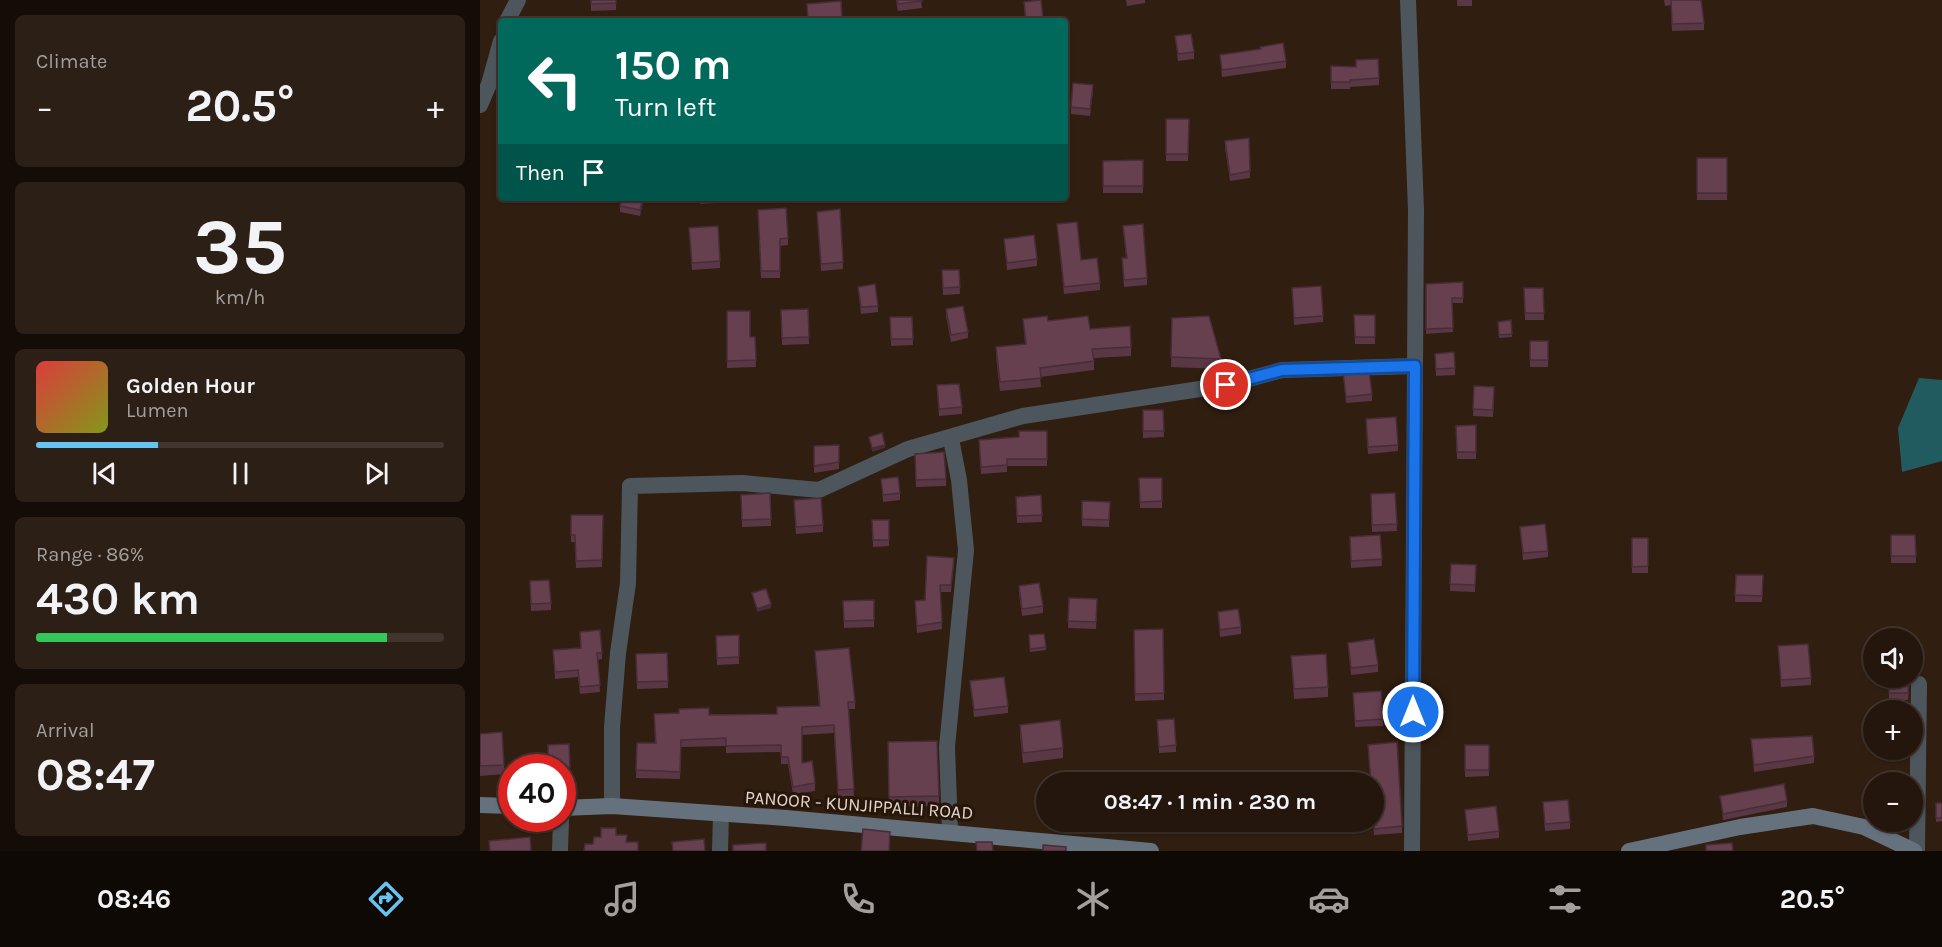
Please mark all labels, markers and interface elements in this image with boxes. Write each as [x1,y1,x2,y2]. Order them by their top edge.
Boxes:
text: 150 m [615,40,731,90]
icon: left [516,42,594,120]
text: Climate [36,50,107,73]
text: 20.5° [185,80,295,132]
text: − [36,88,53,126]
text: + [427,88,444,126]
text: Turn left [615,91,716,123]
icon: arrive [577,156,610,189]
text: Then [516,160,565,186]
text: 35 [193,201,287,293]
text: km/h [215,286,265,309]
pin [1200,359,1251,410]
icon: arrive [1209,368,1242,401]
text: Golden Hour [126,373,255,399]
text: Lumen [126,399,189,422]
icon: previous [88,457,121,490]
icon: pause [224,457,257,490]
icon: next [360,457,393,490]
text: Range · 86% [36,543,144,566]
text: 430 km [36,573,200,625]
map controls [1863,628,1923,832]
button: sound [1863,628,1923,688]
position arrow [1381,680,1445,744]
button: + [1863,700,1923,760]
text: Arrival [36,719,95,742]
text: 08:47 [36,749,155,801]
speed limit sign: 40 [498,754,576,832]
button: − [1863,772,1923,832]
street label: PANOOR - KUNJIPPALLI ROAD [744,786,974,824]
text: 08:47 · 1 min · 230 m [1104,789,1316,815]
icon: directions [365,878,407,920]
icon: music [601,878,643,920]
icon: phone [837,878,879,920]
icon: climate [1072,878,1114,920]
icon: car [1308,878,1350,920]
icon: filters [1544,878,1586,920]
text: 08:46 [97,883,171,915]
text: 20.5° [1780,883,1845,915]

